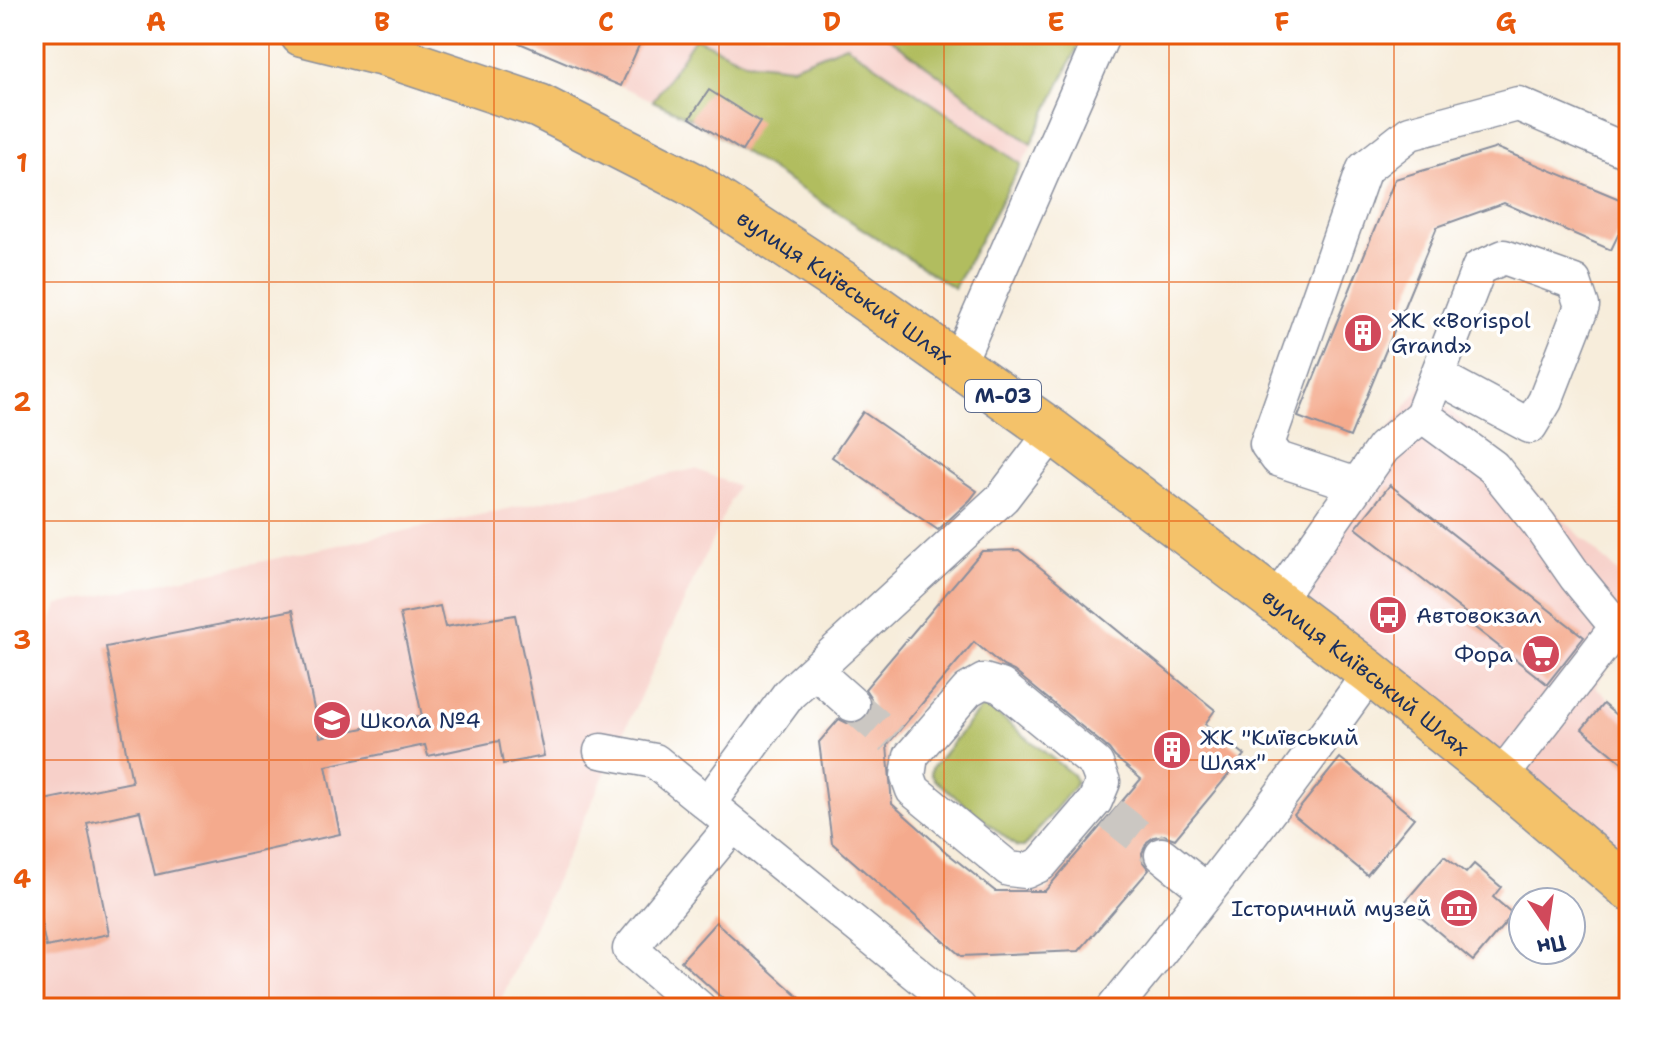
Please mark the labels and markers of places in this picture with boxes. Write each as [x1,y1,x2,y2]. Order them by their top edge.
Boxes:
place label: ЖК «Borispol Grand» [1391,306,1531,360]
building icon: ЖК «Borispol Grand» [1342,312,1384,354]
bus stop icon: Автовокзал [1367,594,1409,636]
place label: Автовокзал [1416,601,1541,630]
supermarket icon: Фора [1520,633,1562,675]
place label: Фора [1454,640,1513,669]
school or university icon: Школа №4 [311,699,353,741]
place label: Школа №4 [360,706,481,735]
place label: ЖК "Київський Шлях" [1200,723,1358,777]
building icon: ЖК "Київський Шлях" [1151,729,1193,771]
museum icon: Історичний музей [1438,887,1480,929]
place label: Історичний музей [1231,894,1431,923]

